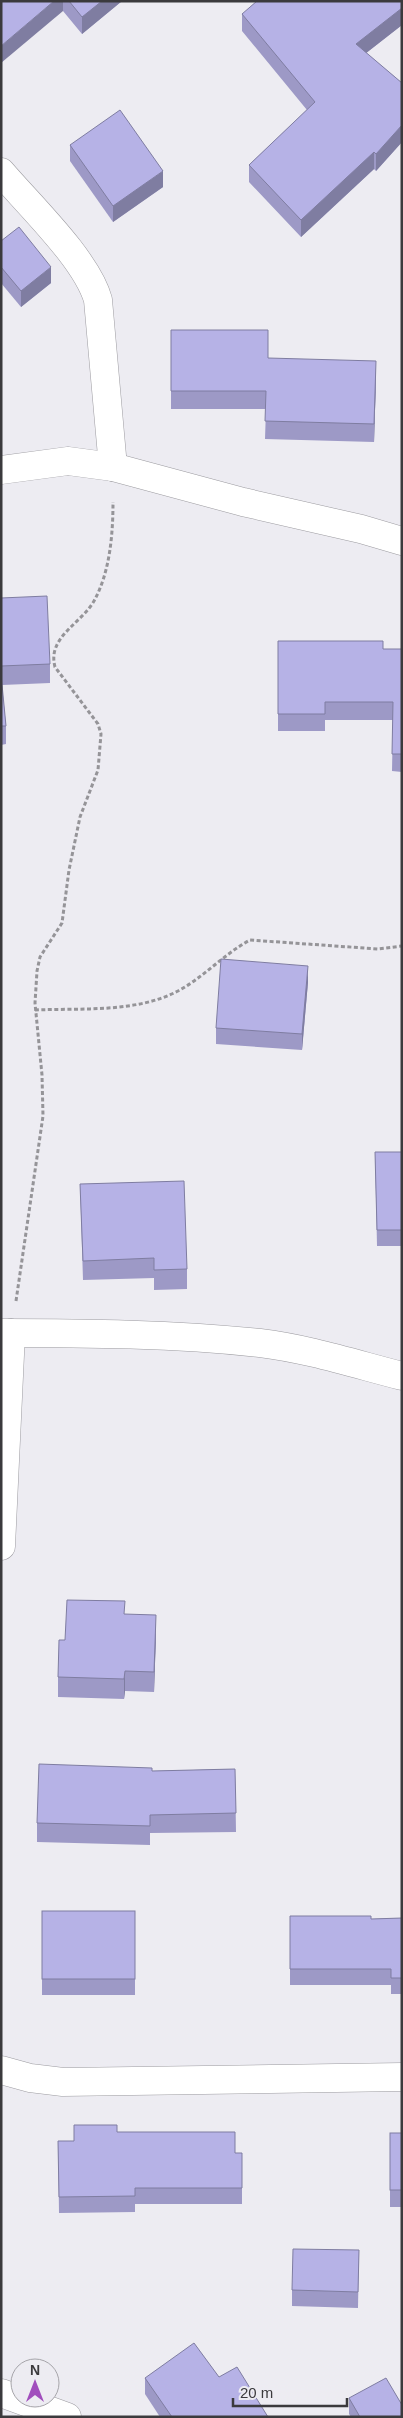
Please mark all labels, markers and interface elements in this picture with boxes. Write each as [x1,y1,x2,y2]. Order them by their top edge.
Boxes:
north arrow [10,2358,60,2408]
text: N [30,2362,40,2378]
scale bar [233,2376,347,2408]
text: 20 m [240,2384,273,2401]

